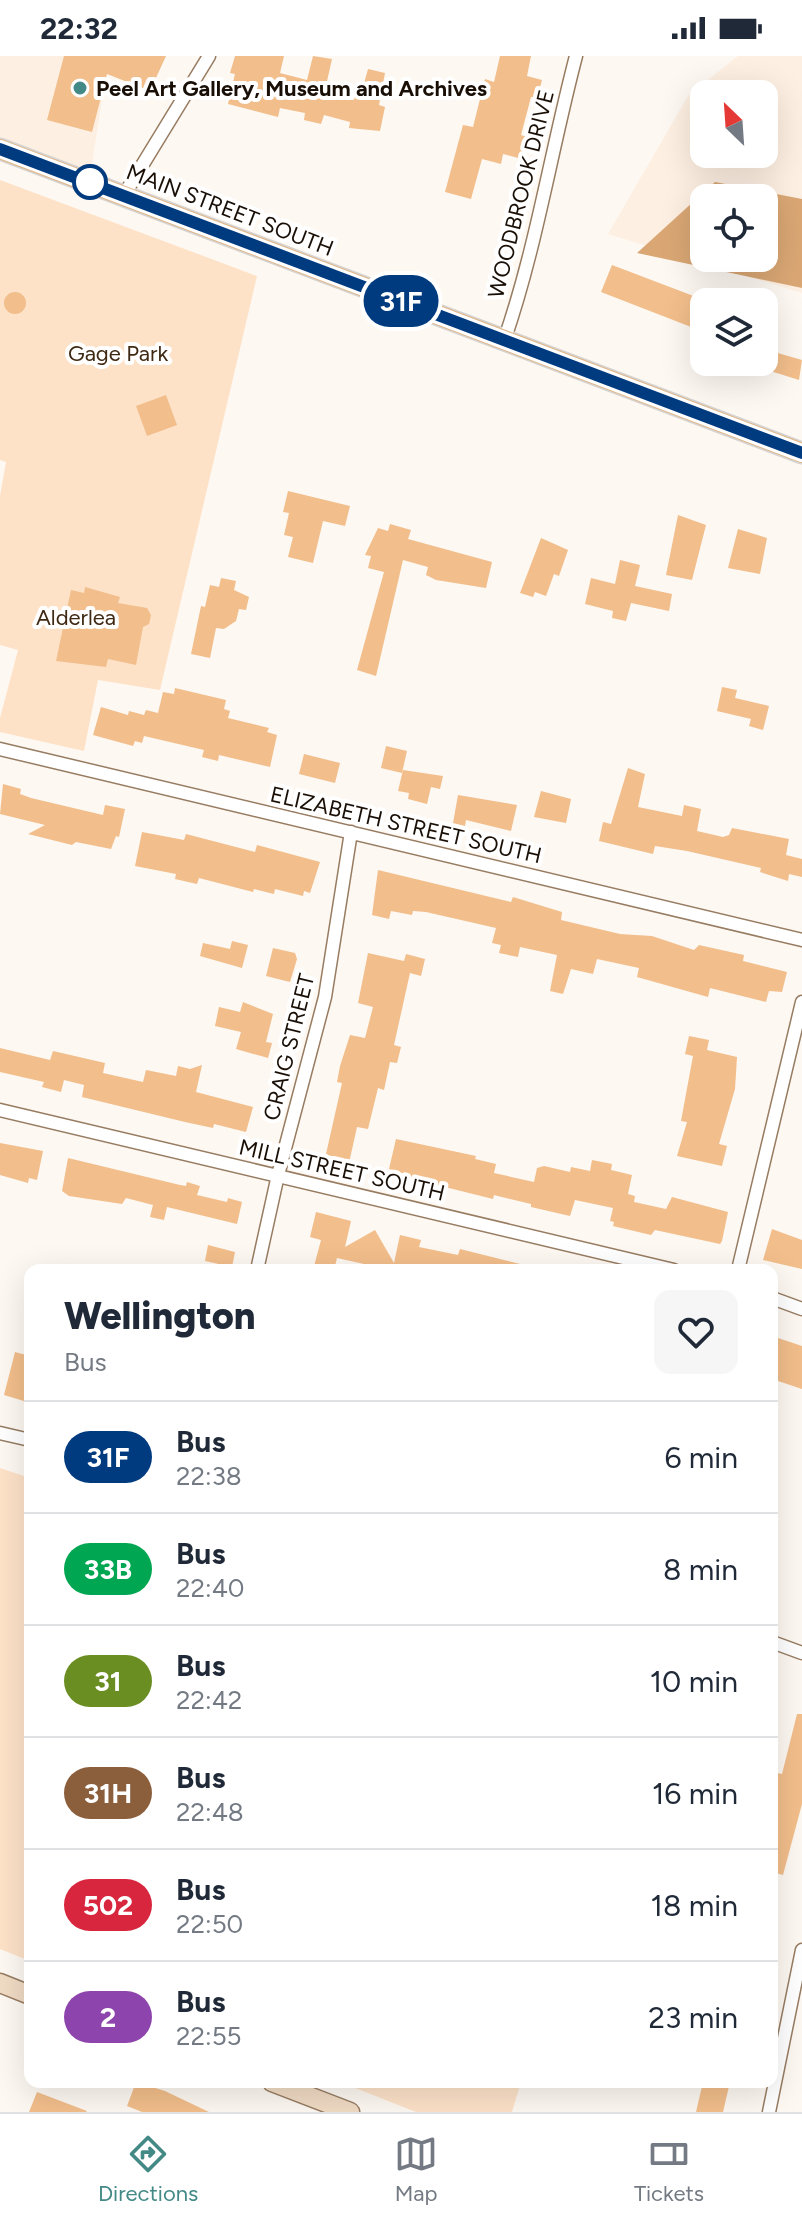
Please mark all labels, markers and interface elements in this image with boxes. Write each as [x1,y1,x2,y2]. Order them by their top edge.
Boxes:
text: 22:32 [40,10,118,47]
place label: Peel Art Gallery, Museum and Archives [96,75,487,102]
marker: Peel Art Gallery, Museum and Archives [71,79,89,97]
north arrow [690,80,778,168]
map controls [690,80,778,376]
street label: WOODBROOK DRIVE [482,87,560,301]
street label: MAIN STREET SOUTH [123,158,337,262]
unlabelled marker [73,165,107,199]
button: locate [690,184,778,272]
line badge: 31F [355,275,447,327]
text: 31F [380,284,422,318]
button: layers [690,288,778,376]
park label: Gage Park [68,340,168,367]
park label: Alderlea [36,604,116,631]
street label: ELIZABETH STREET SOUTH [268,781,544,869]
street label: CRAIG STREET [258,971,320,1123]
street label: MILL STREET SOUTH [236,1133,448,1207]
button: heart [654,1290,738,1374]
text: Wellington [64,1293,256,1339]
text: Bus [64,1346,107,1378]
text: Bus [176,1423,225,1460]
text: 6 min [664,1439,738,1476]
text: 31F [87,1440,129,1474]
text: 22:38 [176,1460,242,1492]
text: Bus [176,1535,225,1572]
text: 8 min [663,1551,738,1588]
text: 33B [84,1552,132,1586]
text: 22:40 [176,1572,244,1604]
text: Bus [176,1647,225,1684]
text: 10 min [650,1663,738,1700]
text: 31 [94,1664,122,1698]
text: 22:42 [176,1684,242,1716]
text: Bus [176,1759,225,1796]
text: 16 min [652,1775,738,1812]
text: 31H [84,1776,132,1810]
text: 22:48 [176,1796,244,1828]
text: Bus [176,1871,225,1908]
text: 18 min [651,1887,738,1924]
text: 502 [83,1888,133,1922]
text: 22:50 [176,1908,243,1940]
text: Bus [176,1983,225,2020]
text: 23 min [648,1999,738,2036]
text: 2 [100,2000,116,2034]
text: 22:55 [176,2020,242,2052]
tab: Directions [98,2132,198,2207]
tab: Map [394,2132,438,2207]
tab: Tickets [634,2132,704,2207]

